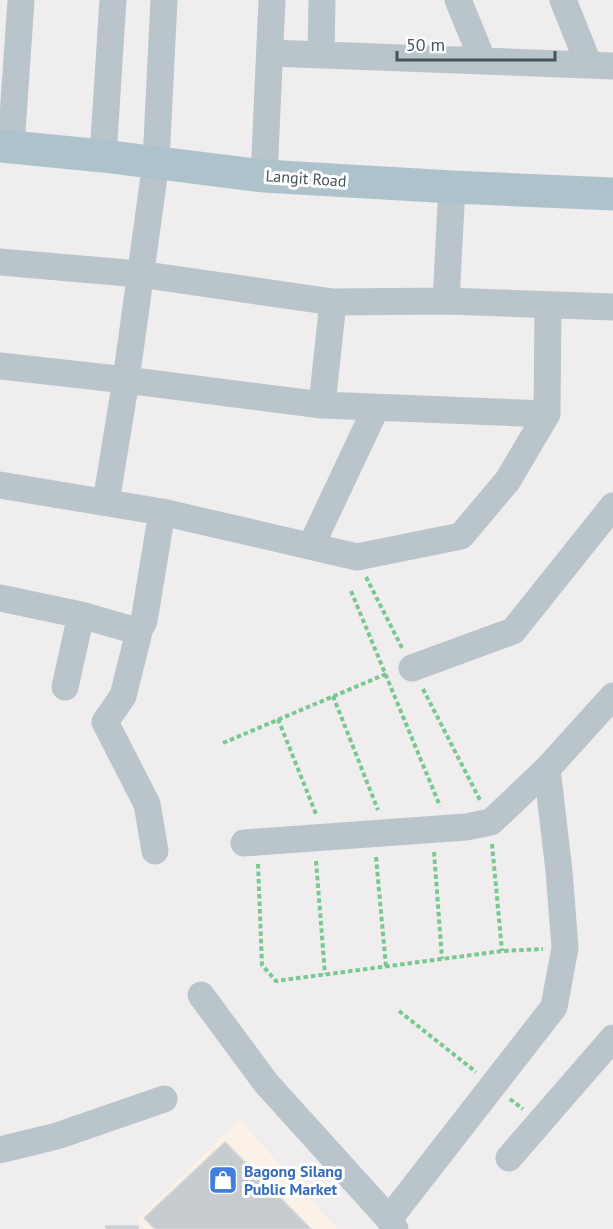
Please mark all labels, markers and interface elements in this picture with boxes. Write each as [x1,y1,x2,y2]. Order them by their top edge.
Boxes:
scale bar [397,24,554,62]
text: 50 m [406,33,445,56]
street label: Langit Road [265,165,347,191]
place label: Bagong Silang Public Market [244,1161,343,1199]
shop icon: Bagong Silang Public Market [207,1164,239,1196]

